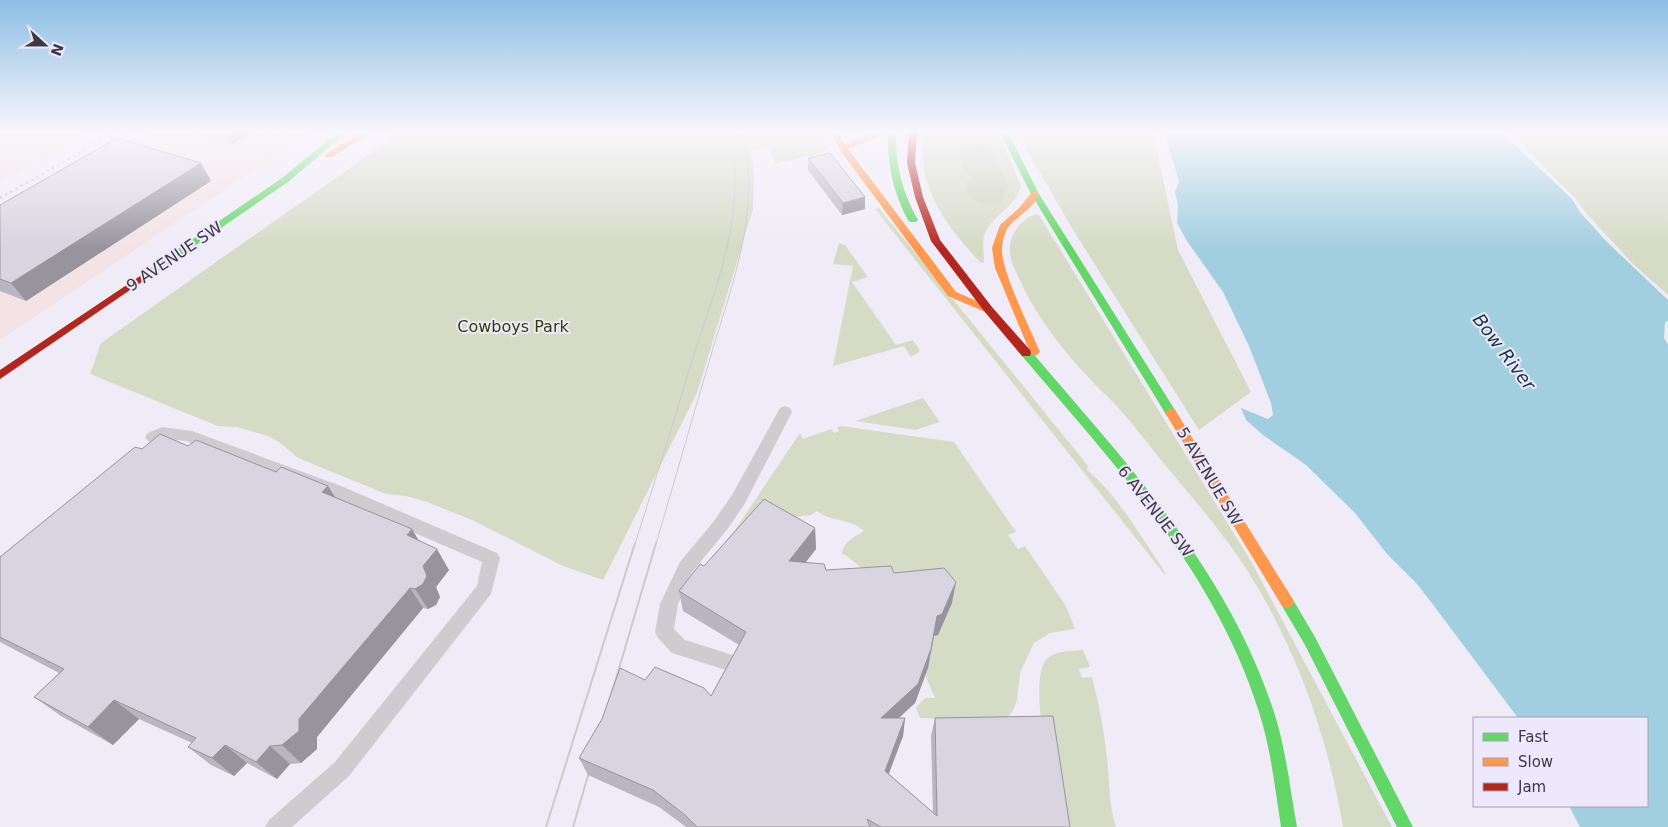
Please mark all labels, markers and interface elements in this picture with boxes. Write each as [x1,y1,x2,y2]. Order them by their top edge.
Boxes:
north arrow [20,20,70,70]
text: N [48,41,67,58]
street label: 9 AVENUE SW [123,217,226,295]
water label: Bow River [1469,309,1541,395]
park label: Cowboys Park [457,317,569,336]
street label: 5 AVENUE SW [1173,424,1246,529]
street label: 6 AVENUE SW [1114,462,1197,561]
legend [1473,717,1648,807]
text: Fast [1518,728,1548,746]
text: Slow [1518,753,1553,771]
text: Jam [1517,778,1546,796]

